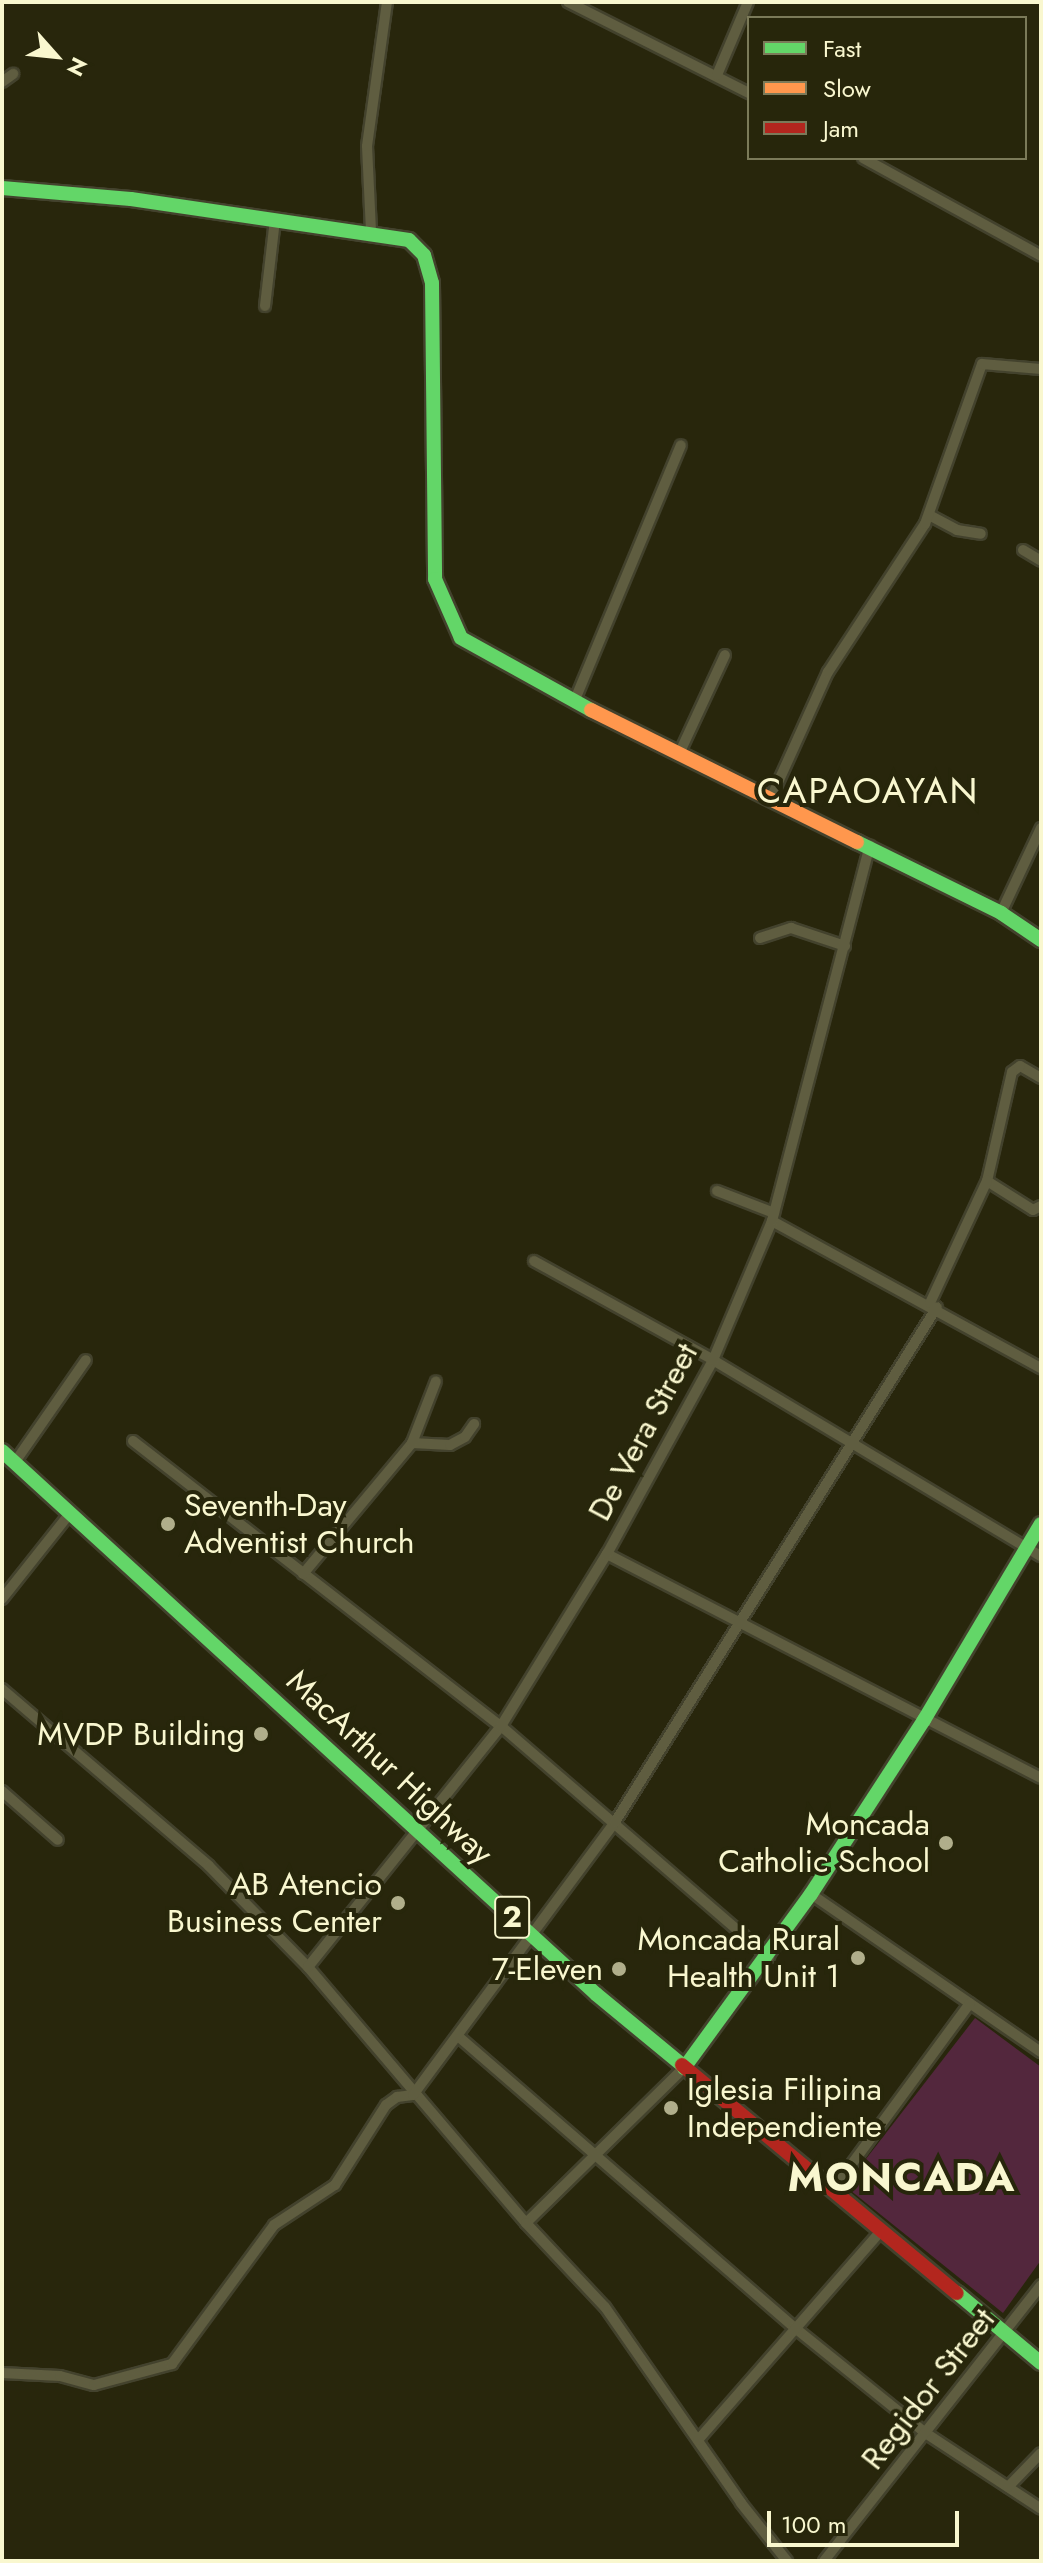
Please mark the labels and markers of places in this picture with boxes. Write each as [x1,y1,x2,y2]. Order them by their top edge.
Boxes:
place label: Seventh-Day Adventist Church [184,1487,415,1562]
marker: Seventh-Day Adventist Church [159,1515,177,1533]
place label: MVDP Building [37,1715,245,1753]
marker: MVDP Building [252,1725,270,1743]
place label: Moncada Catholic School [718,1806,930,1881]
marker: Moncada Catholic School [937,1834,955,1852]
place label: AB Atencio Business Center [167,1866,382,1941]
marker: AB Atencio Business Center [389,1894,407,1912]
place label: Moncada Rural Health Unit 1 [637,1921,840,1996]
marker: Moncada Rural Health Unit 1 [847,1947,869,1969]
place label: 7-Eleven [492,1950,603,1988]
marker: 7-Eleven [610,1960,628,1978]
place label: Iglesia Filipina Independiente [687,2071,882,2146]
marker: Iglesia Filipina Independiente [662,2099,680,2117]

